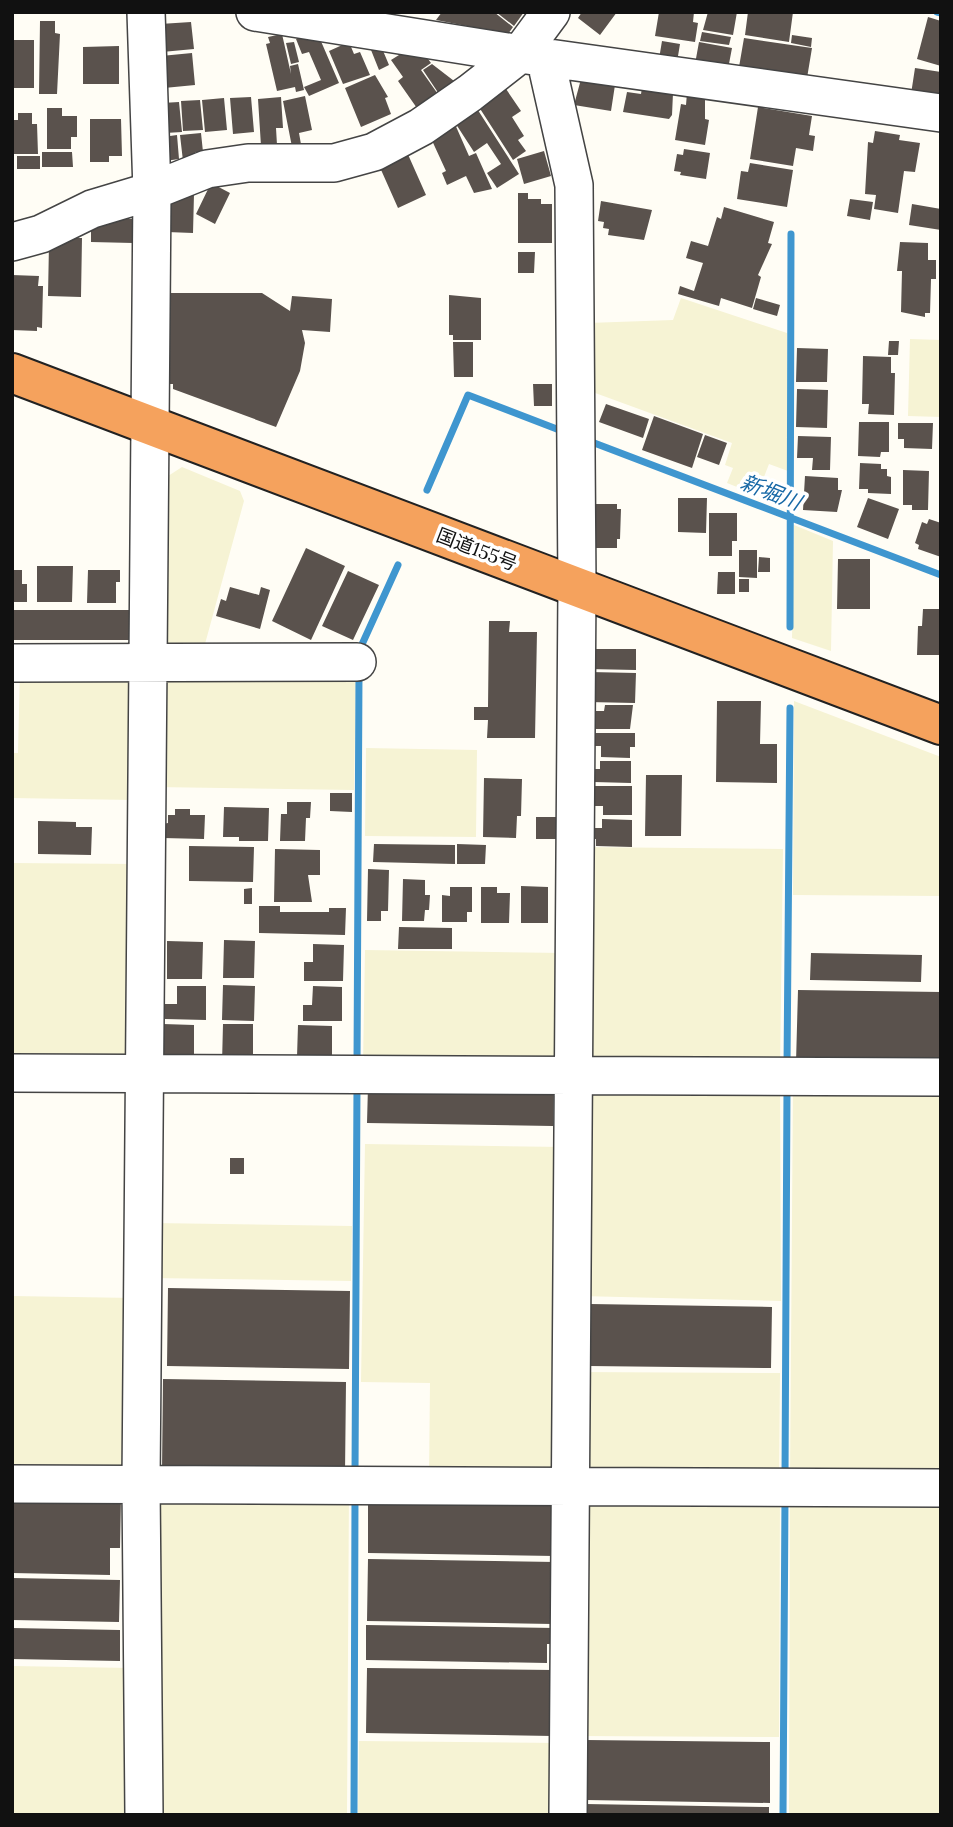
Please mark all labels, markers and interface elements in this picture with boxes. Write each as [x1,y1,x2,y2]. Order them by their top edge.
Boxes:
water label: 新堀川 [737,468,807,517]
street label: 国道155号 [433,523,521,575]

